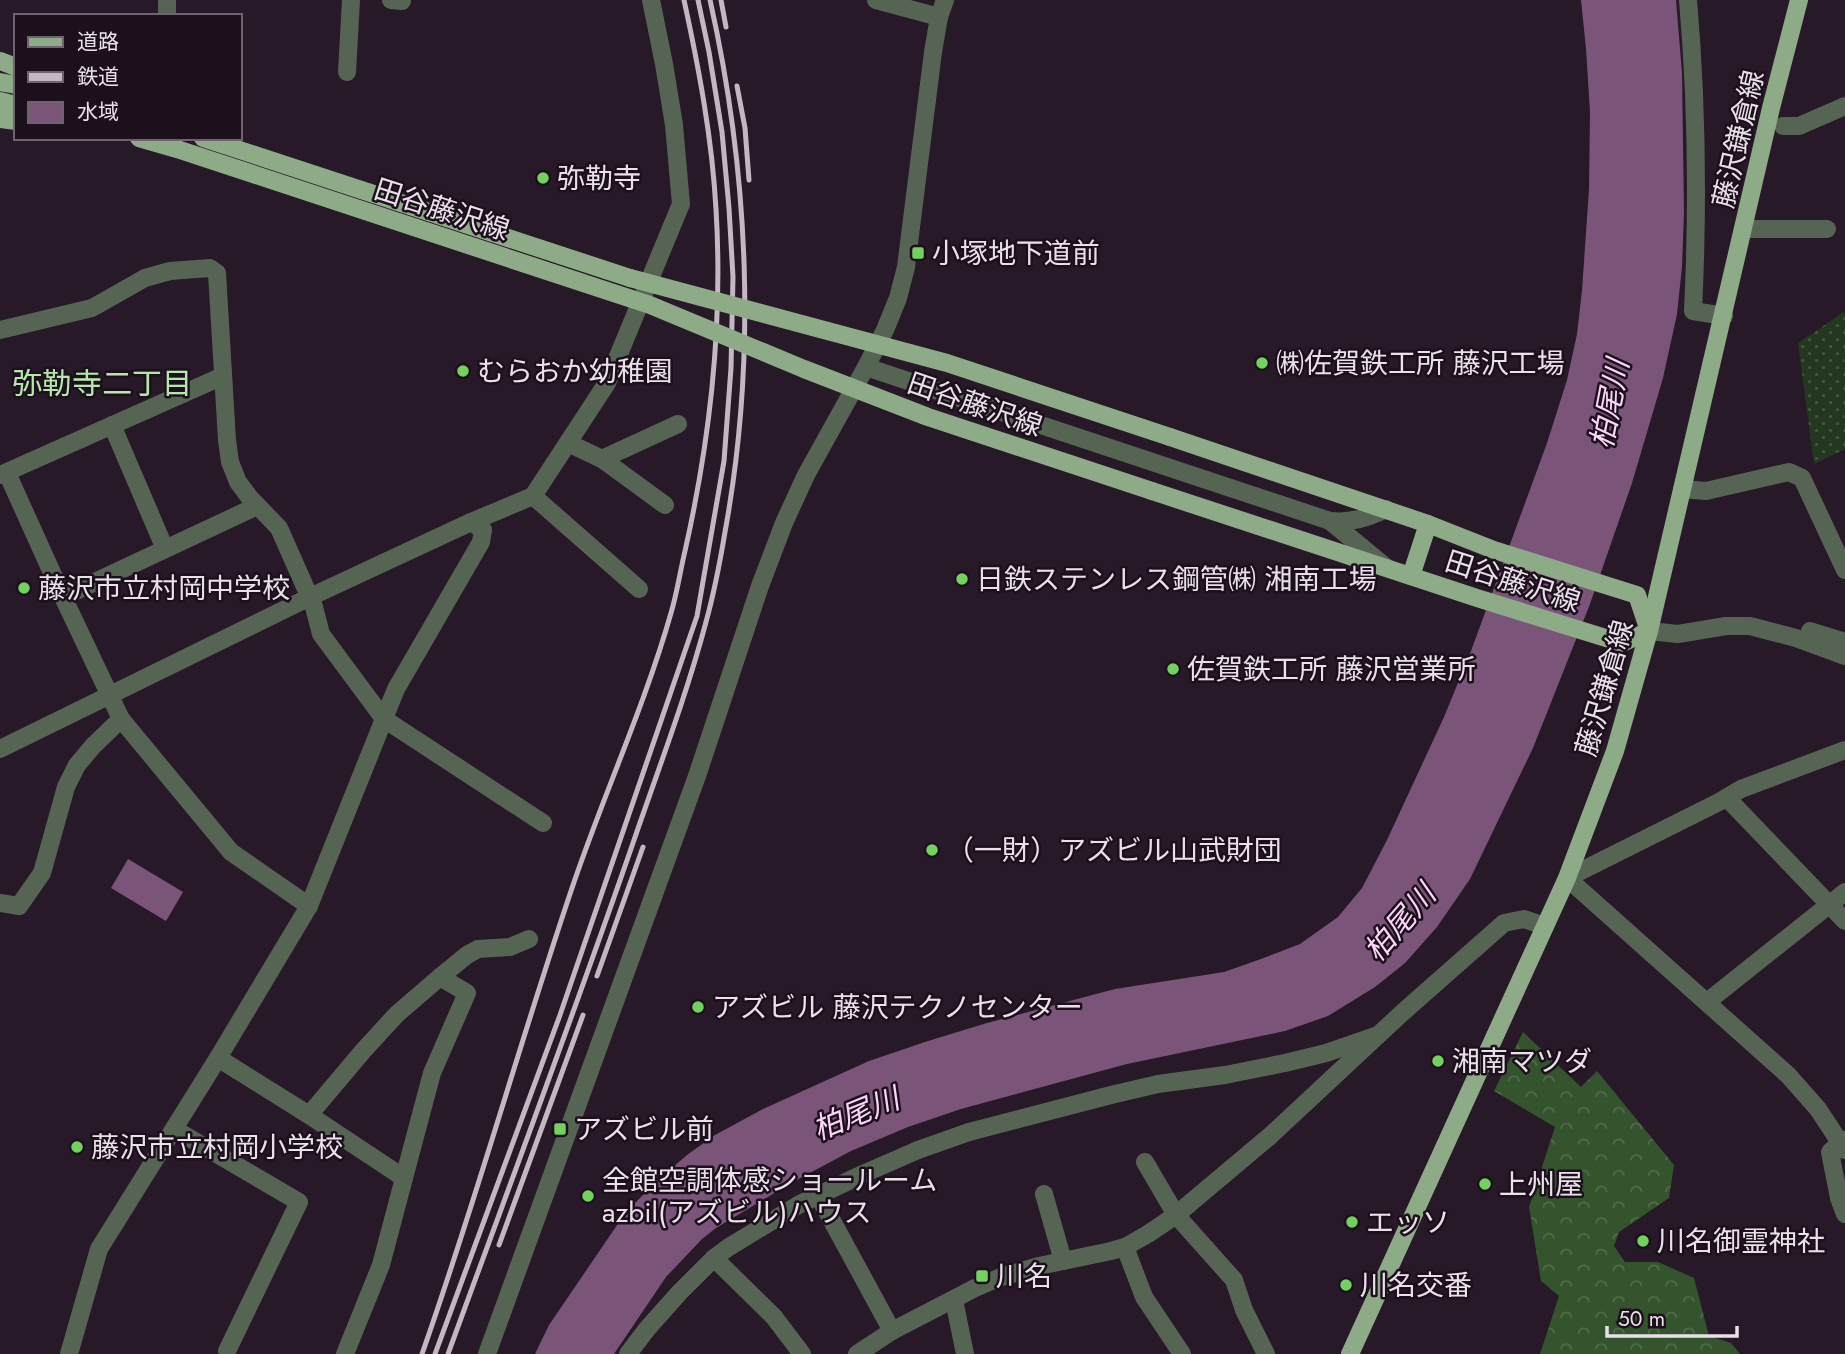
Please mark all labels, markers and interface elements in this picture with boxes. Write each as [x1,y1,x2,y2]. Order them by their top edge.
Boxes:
legend [14,14,242,140]
text: 道路 [77,27,119,57]
text: 鉄道 [77,62,119,92]
street label: 藤沢鎌倉線 [1703,66,1774,212]
text: 水域 [77,97,119,127]
place label: 弥勒寺 [557,158,641,199]
street label: 田谷藤沢線 [369,168,515,251]
marker: 弥勒寺 [535,170,551,186]
place label: 小塚地下道前 [932,233,1100,274]
marker: 小塚地下道前 [910,245,926,261]
place label: ㈱佐賀鉄工所 藤沢工場 [1276,343,1564,384]
place label: むらおか幼稚園 [477,351,673,392]
water label: 柏尾川 [1580,353,1640,452]
marker: ㈱佐賀鉄工所 藤沢工場 [1254,355,1270,371]
district label: 弥勒寺二丁目 [12,362,192,405]
street label: 田谷藤沢線 [902,362,1048,447]
marker: むらおか幼稚園 [455,363,471,379]
street label: 田谷藤沢線 [1440,540,1586,623]
place label: 日鉄ステンレス鋼管㈱ 湘南工場 [976,559,1376,600]
place label: 藤沢市立村岡中学校 [38,568,290,609]
marker: 日鉄ステンレス鋼管㈱ 湘南工場 [954,571,970,587]
marker: 藤沢市立村岡中学校 [16,580,32,596]
street label: 藤沢鎌倉線 [1565,615,1643,761]
place label: 佐賀鉄工所 藤沢営業所 [1187,649,1475,690]
marker: 佐賀鉄工所 藤沢営業所 [1165,661,1181,677]
place label: （一財）アズビル山武財団 [946,830,1282,871]
marker: （一財）アズビル山武財団 [924,842,940,858]
water label: 柏尾川 [1354,872,1447,971]
place label: アズビル 藤沢テクノセンター [712,987,1083,1028]
marker: アズビル 藤沢テクノセンター [690,999,706,1015]
place label: 湘南マツダ [1452,1041,1592,1082]
marker: 湘南マツダ [1430,1053,1446,1069]
water label: 柏尾川 [806,1076,908,1150]
place label: アズビル前 [574,1109,714,1150]
marker: アズビル前 [552,1121,568,1137]
place label: 藤沢市立村岡小学校 [91,1127,343,1168]
marker: 藤沢市立村岡小学校 [69,1139,85,1155]
place label: 全館空調体感ショールーム azbil(アズビル)ハウス [602,1160,937,1233]
place label: 上州屋 [1499,1164,1583,1205]
marker: 上州屋 [1477,1176,1493,1192]
marker: 全館空調体感ショールーム azbil(アズビル)ハウス [580,1188,596,1204]
place label: エッソ [1366,1202,1450,1243]
marker: エッソ [1344,1214,1360,1230]
place label: 川名御霊神社 [1657,1221,1825,1262]
marker: 川名御霊神社 [1635,1233,1651,1249]
place label: 川名 [996,1256,1052,1297]
place label: 川名交番 [1360,1265,1472,1306]
marker: 川名 [974,1268,990,1284]
marker: 川名交番 [1338,1277,1354,1293]
scale bar [1607,1294,1736,1338]
text: 50 m [1618,1304,1665,1334]

